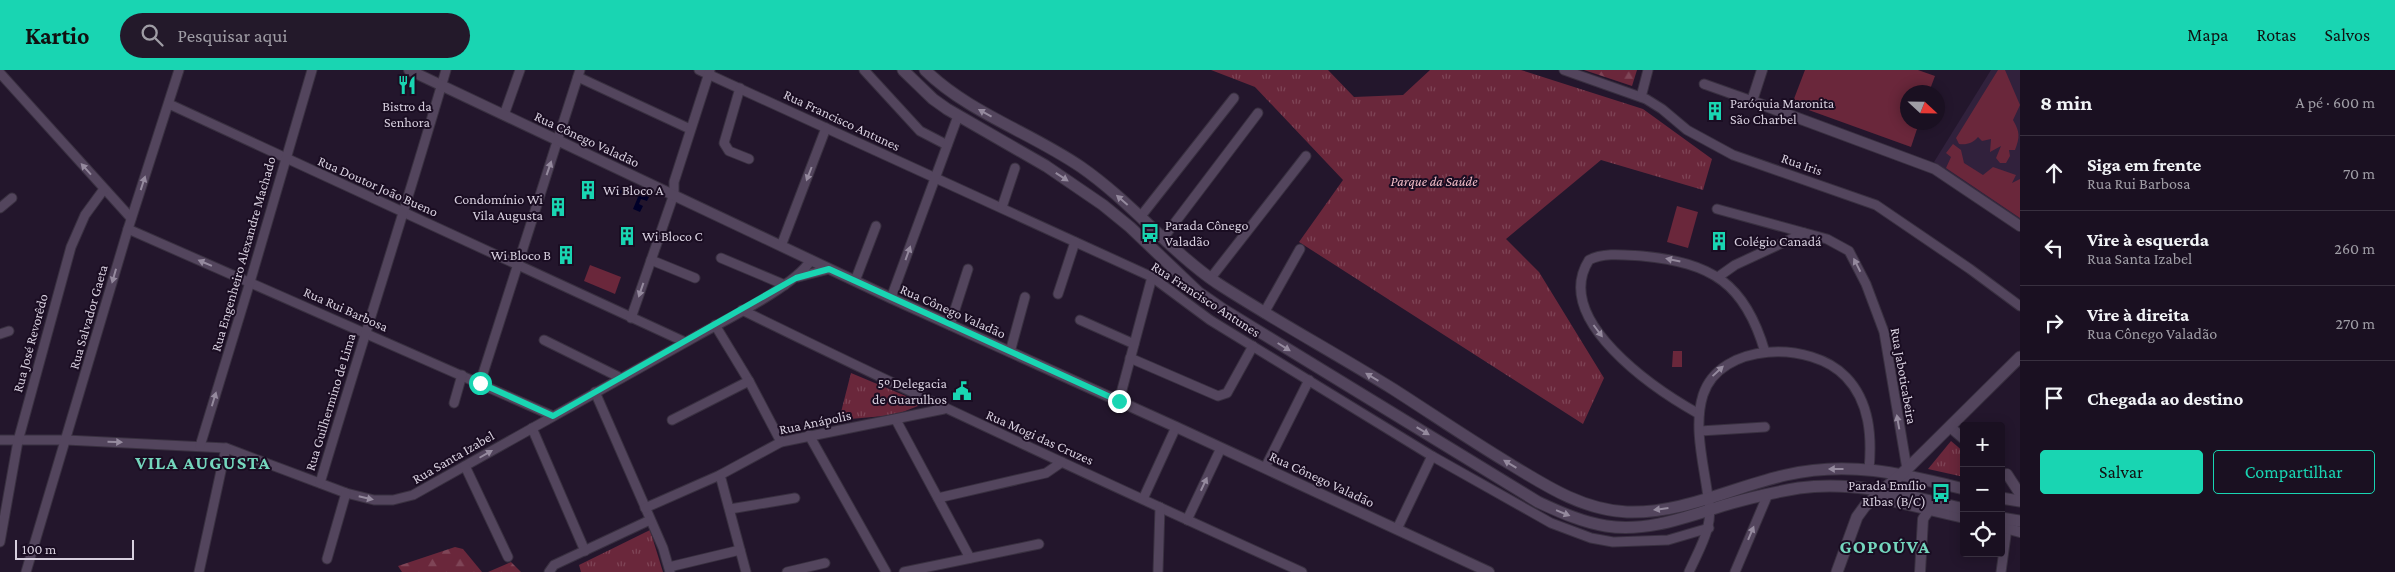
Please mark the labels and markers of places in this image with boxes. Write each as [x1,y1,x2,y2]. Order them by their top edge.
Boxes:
restaurant icon: Bistro da Senhora [396,74,418,96]
place label: Paróquia Maronita São Charbel [1730,95,1835,127]
place label: Bistro da Senhora [382,98,432,130]
building icon: Paróquia Maronita São Charbel [1704,100,1726,122]
building icon: Wi Bloco A [577,179,599,201]
place label: Wi Bloco A [603,182,664,198]
place label: Condomínio Wi Vila Augusta [454,191,544,223]
building icon: Condomínio Wi Vila Augusta [547,196,569,218]
place label: Parada Cônego Valadão [1165,217,1248,249]
bus stop icon: Parada Cônego Valadão [1139,222,1161,244]
building icon: Wi Bloco C [616,225,638,247]
place label: Wi Bloco C [642,228,703,244]
building icon: Colégio Canadá [1708,230,1730,252]
place label: Colégio Canadá [1734,233,1822,249]
building icon: Wi Bloco B [555,244,577,266]
place label: Wi Bloco B [491,247,551,263]
place label: 5º Delegacia de Guarulhos [872,375,948,407]
public building icon: 5º Delegacia de Guarulhos [951,380,973,402]
place label: Parada Emílio RIbas (B/C) [1848,477,1926,510]
bus stop icon: Parada Emílio RIbas (B/C) [1930,482,1952,504]

